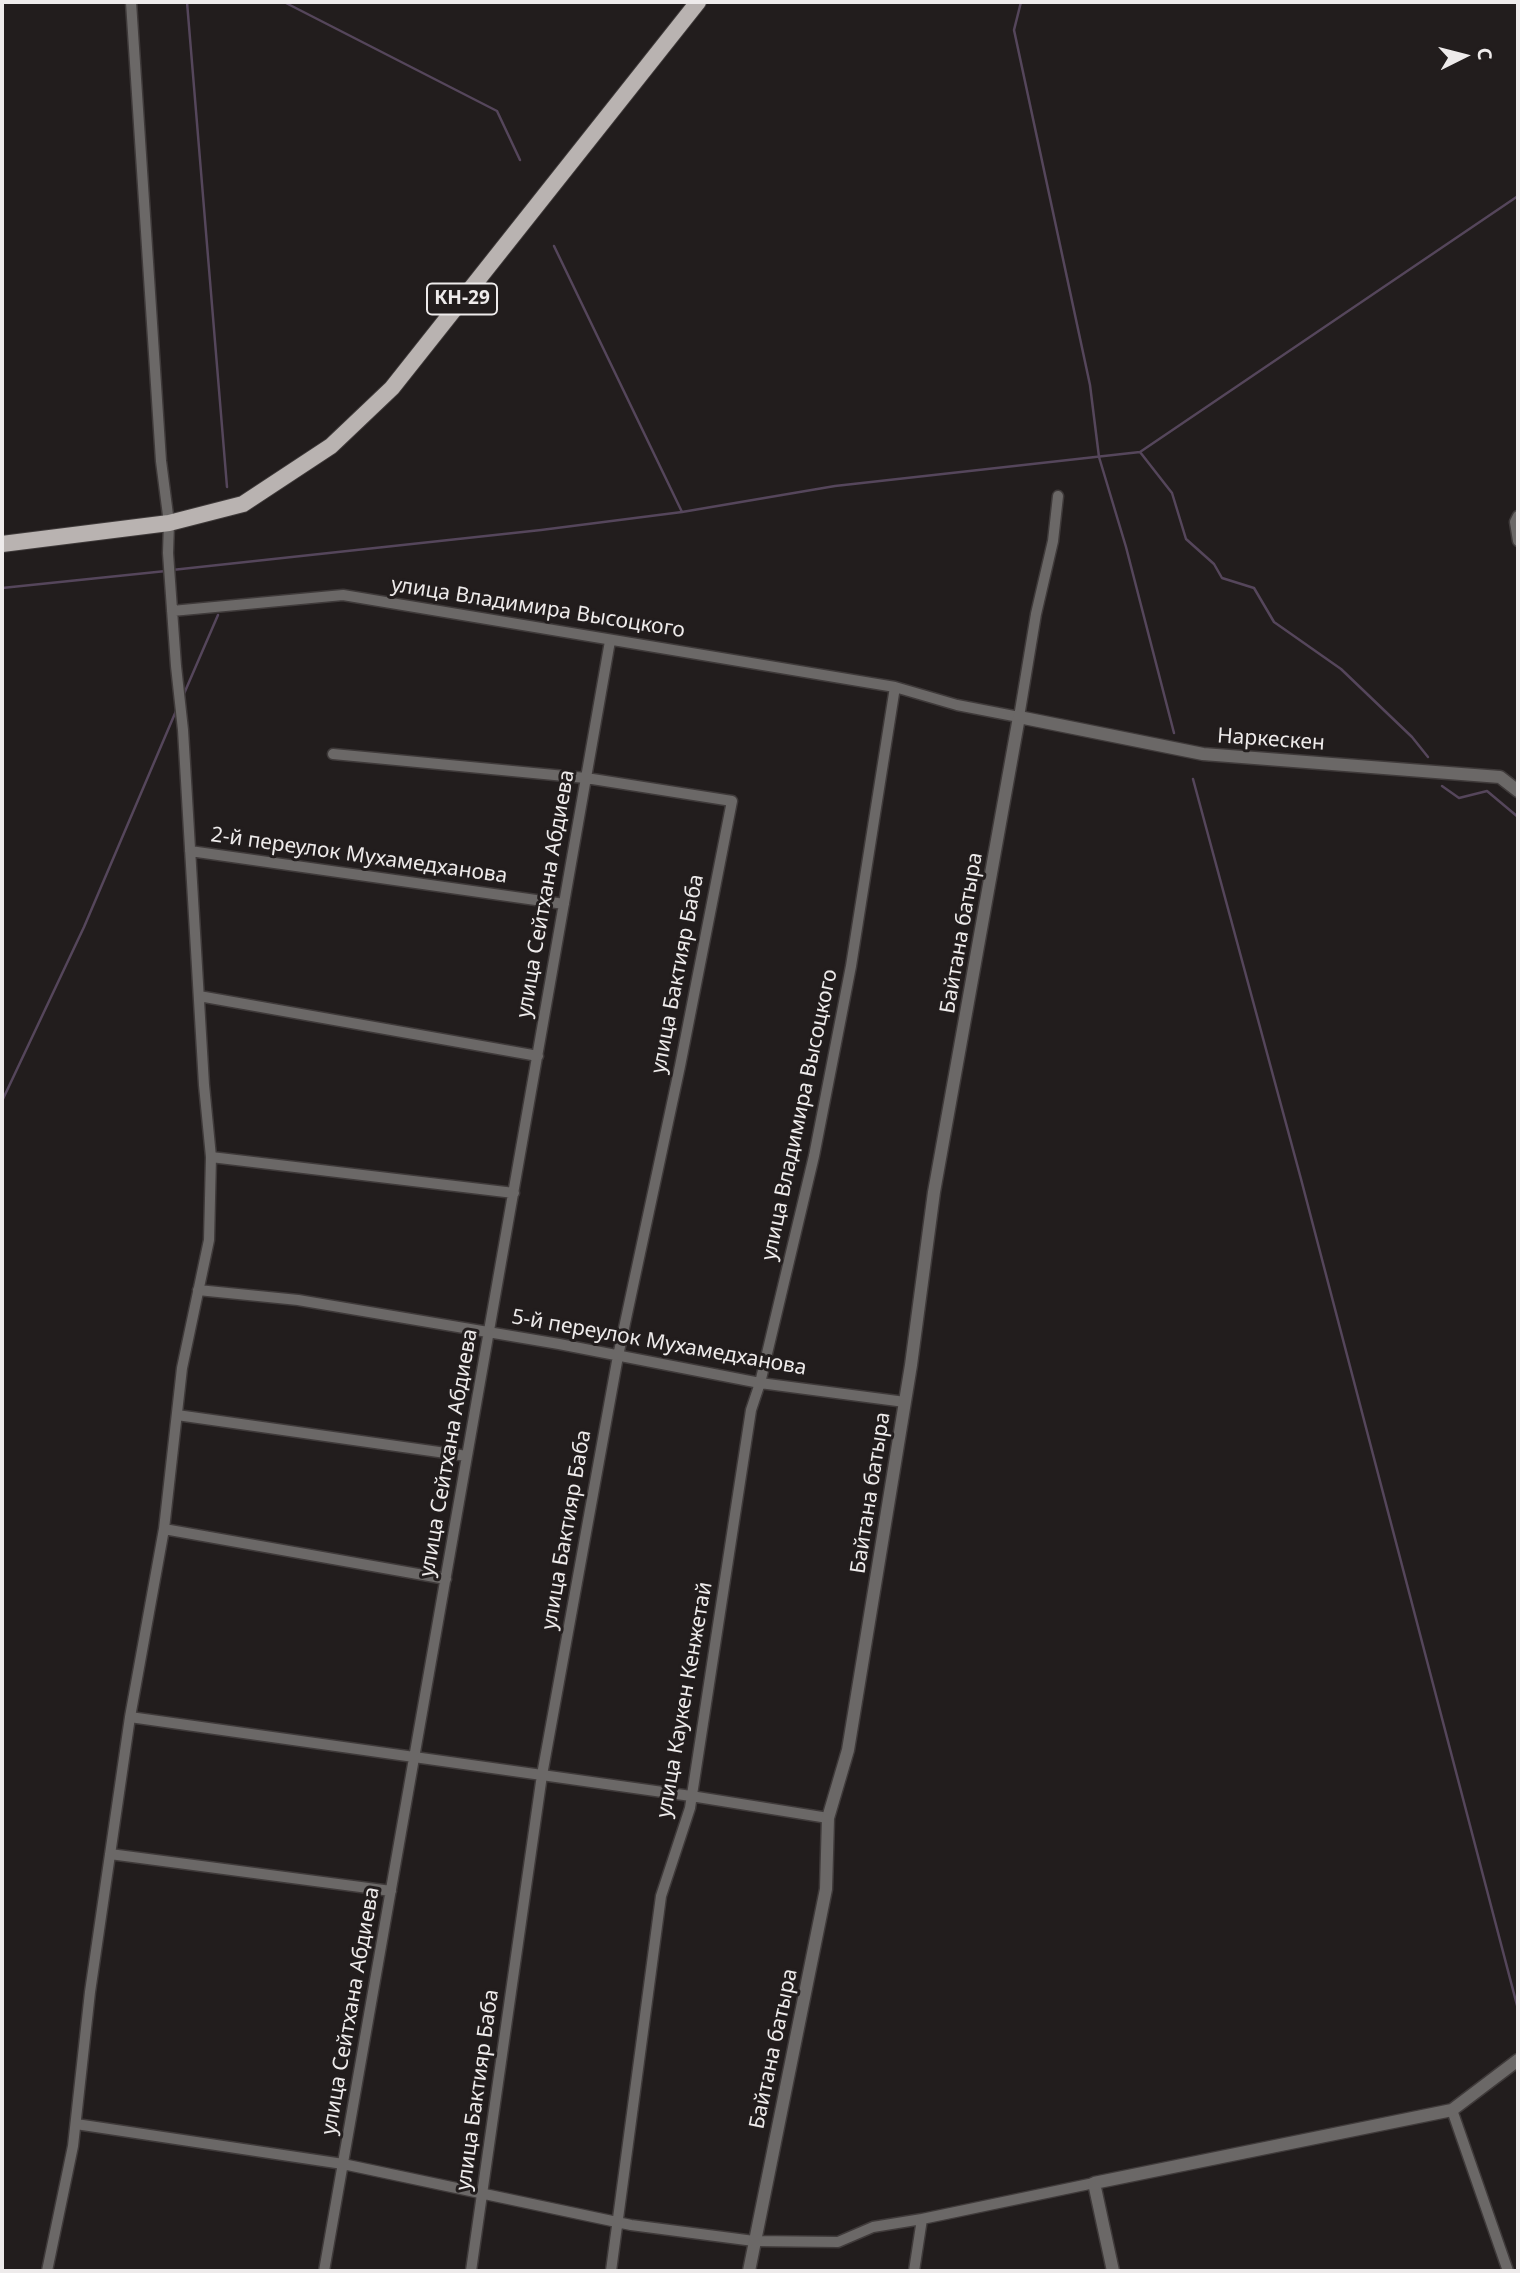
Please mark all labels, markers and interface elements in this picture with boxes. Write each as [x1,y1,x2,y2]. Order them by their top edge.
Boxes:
north arrow [1429,21,1499,91]
text: С [1471,46,1498,61]
road number: КН-29 [427,284,497,314]
street label: улица Владимира Высоцкого [389,572,687,644]
street label: Наркескен [1216,724,1326,756]
street label: улица Сейтхана Абдиева [512,768,580,1020]
street label: 2-й переулок Мухамедханова [209,823,509,889]
street label: Байтана батыра [935,850,989,1016]
street label: улица Бактияр Баба [646,872,710,1076]
street label: улица Владимира Высоцкого [757,967,843,1263]
street label: 5-й переулок Мухамедханова [510,1305,808,1381]
street label: улица Сейтхана Абдиева [415,1327,483,1579]
street label: Байтана батыра [846,1410,896,1576]
street label: улица Бактияр Баба [537,1428,597,1632]
street label: улица Каукен Кенжетай [652,1580,718,1820]
street label: улица Сейтхана Абдиева [317,1885,385,2137]
street label: Байтана батыра [745,1967,803,2131]
street label: улица Бактияр Баба [451,1988,505,2192]

